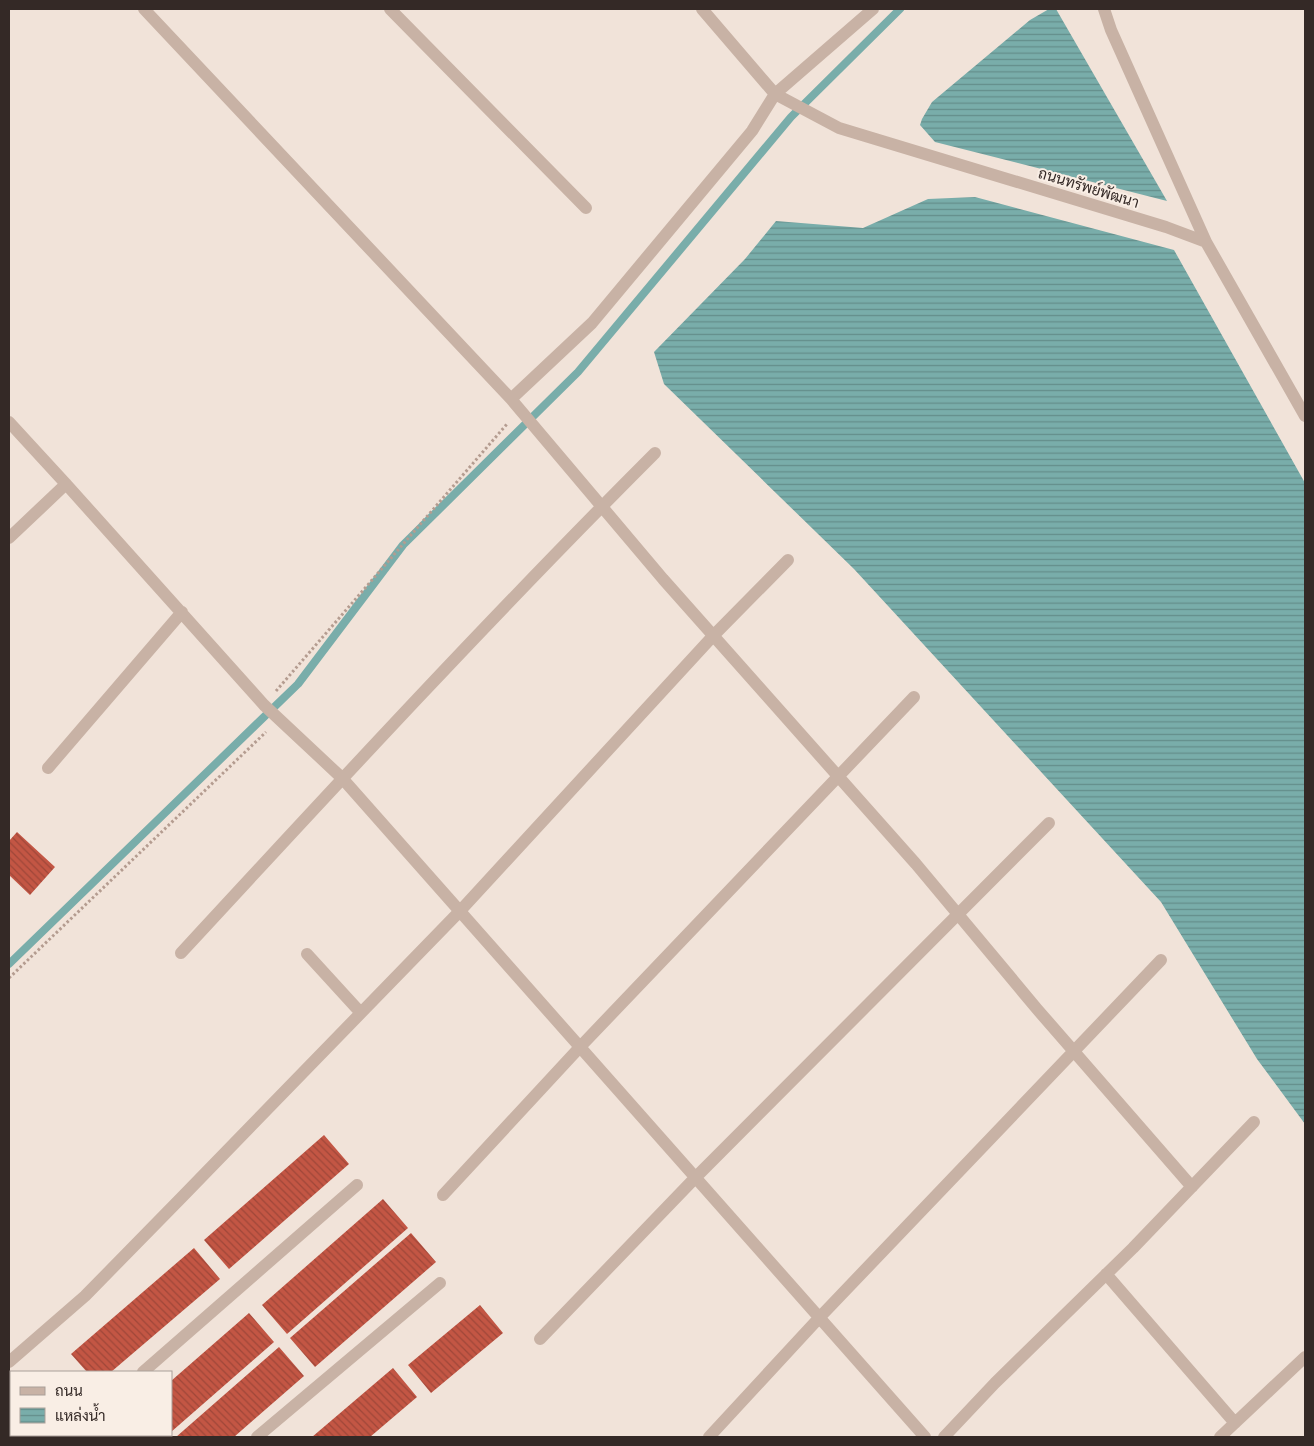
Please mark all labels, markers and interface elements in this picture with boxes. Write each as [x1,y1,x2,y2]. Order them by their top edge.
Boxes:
street label: ถนนทรัพย์พัฒนา [1036,163,1142,211]
legend [10,1371,172,1436]
text: ถนน [55,1381,83,1399]
text: แหล่งน้ำ [55,1403,106,1424]

